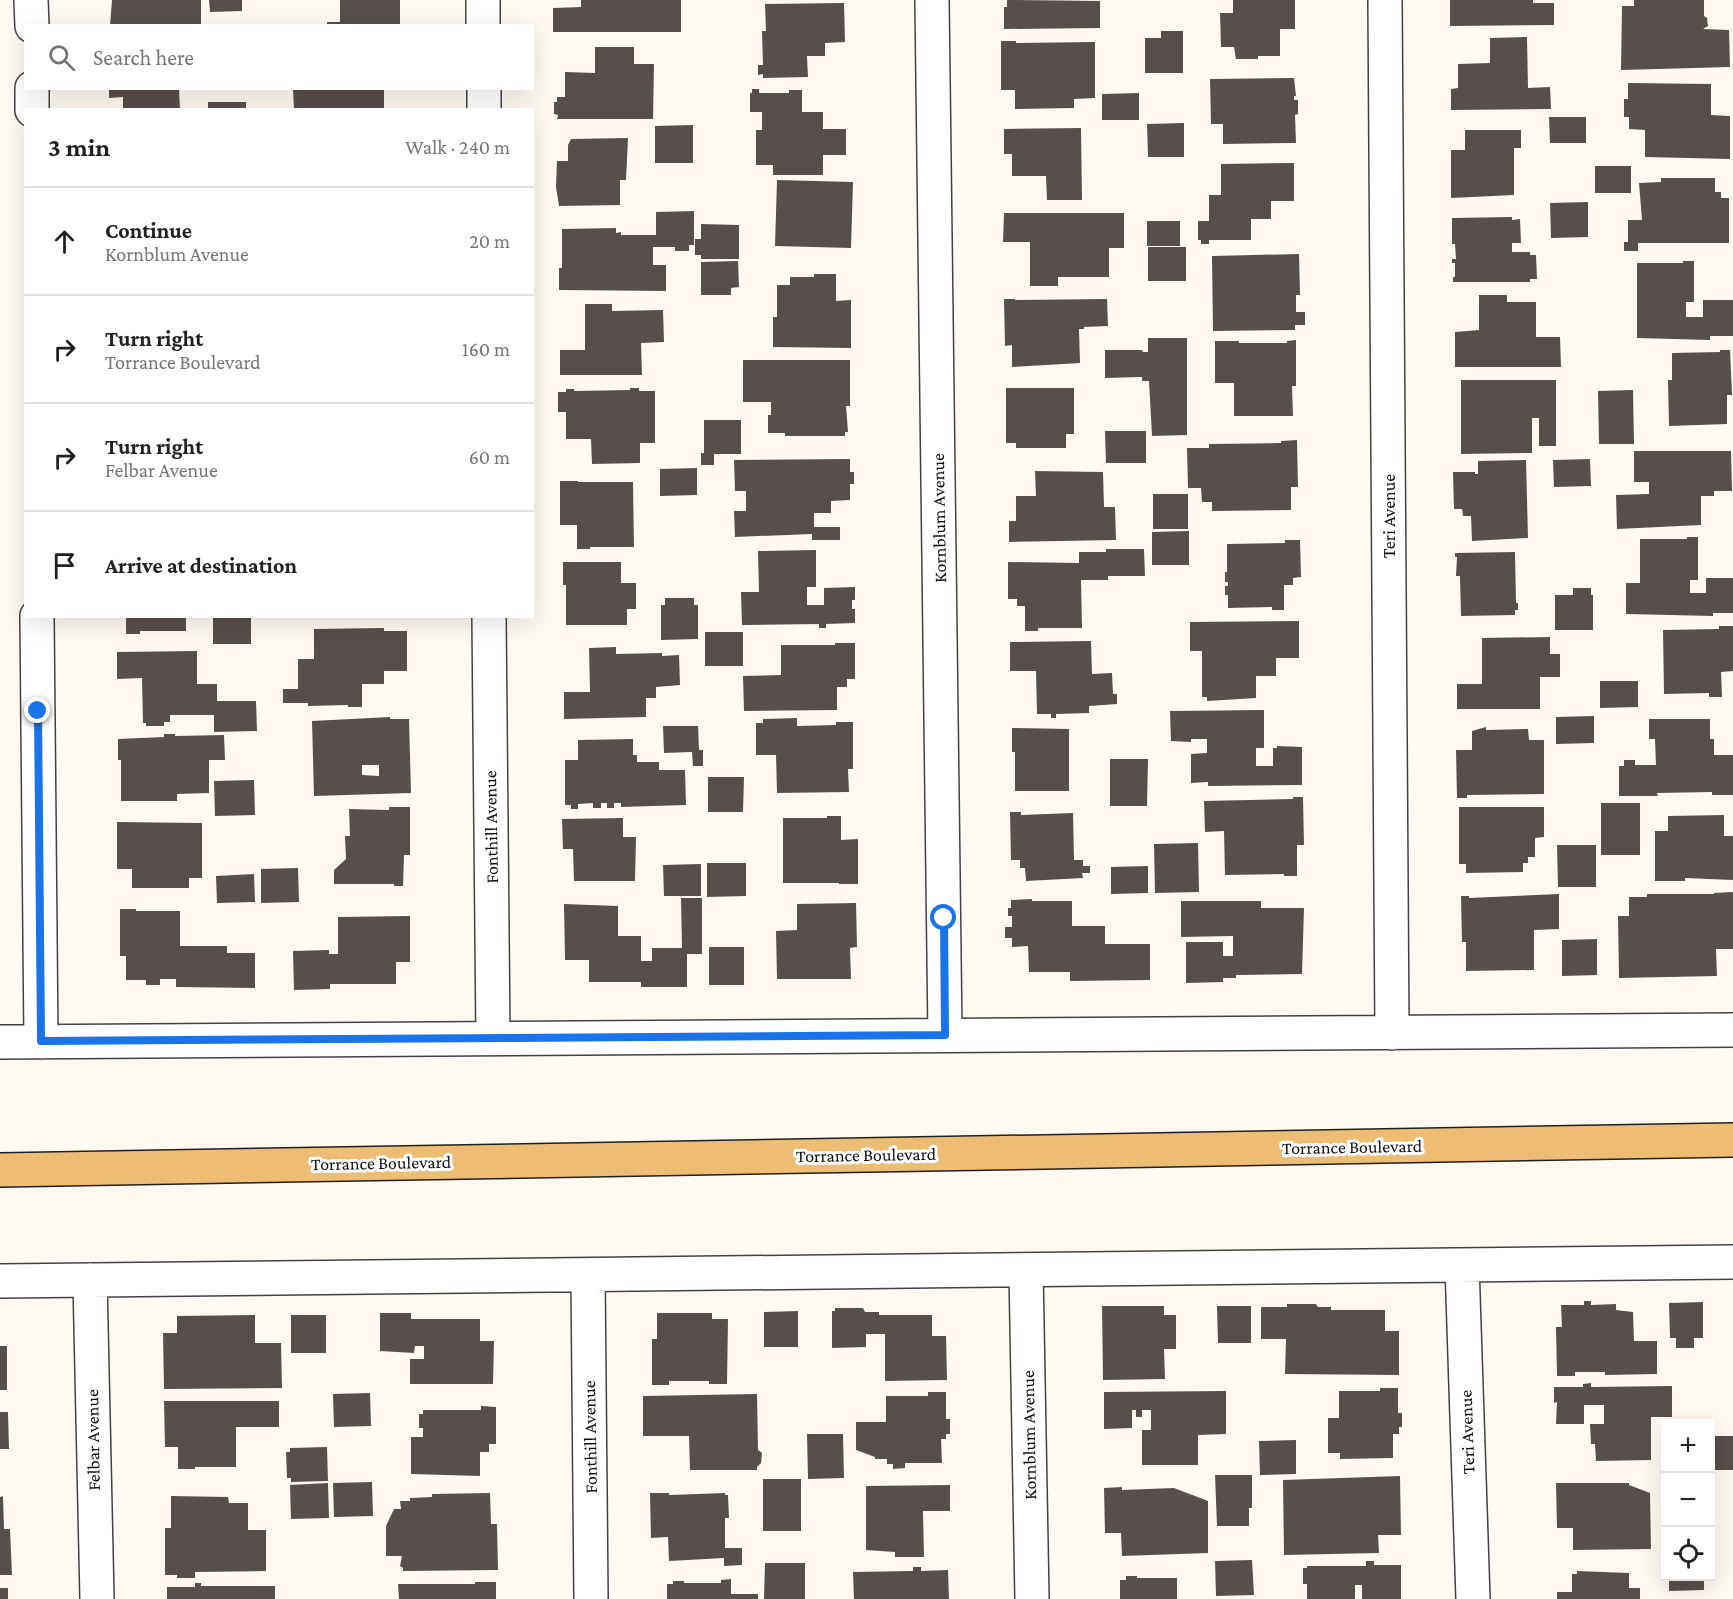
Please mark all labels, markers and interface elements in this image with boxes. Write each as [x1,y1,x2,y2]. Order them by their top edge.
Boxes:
search box [24,24,534,90]
icon: search [45,41,78,74]
text: Search here [93,45,194,70]
text: 3 min [48,133,110,162]
text: Walk · 240 m [405,136,510,158]
text: Continue [105,218,192,243]
icon: ahead [48,225,81,258]
text: 20 m [469,230,510,252]
text: Kornblum Avenue [105,243,249,265]
text: Turn right [105,326,203,351]
icon: right [48,333,81,366]
text: 160 m [462,338,510,360]
text: Torrance Boulevard [105,351,261,373]
text: Turn right [105,434,203,459]
icon: right [48,441,81,474]
text: 60 m [469,446,510,468]
street label: Kornblum Avenue [928,453,950,583]
text: Felbar Avenue [105,459,218,481]
street label: Teri Avenue [1379,474,1399,558]
icon: arrive [48,549,81,582]
text: Arrive at destination [105,553,297,578]
route end [24,697,50,723]
street label: Fonthill Avenue [480,770,502,884]
route start [930,904,956,930]
street label: Torrance Boulevard [1282,1136,1423,1158]
street label: Torrance Boulevard [796,1144,937,1166]
street label: Torrance Boulevard [311,1152,452,1174]
street label: Kornblum Avenue [1018,1370,1040,1500]
street label: Fonthill Avenue [579,1380,601,1494]
street label: Felbar Avenue [82,1389,104,1491]
street label: Teri Avenue [1456,1389,1478,1475]
map controls [1661,1419,1715,1581]
button: + [1661,1419,1715,1473]
button: − [1661,1473,1715,1527]
button: locate [1661,1527,1715,1581]

